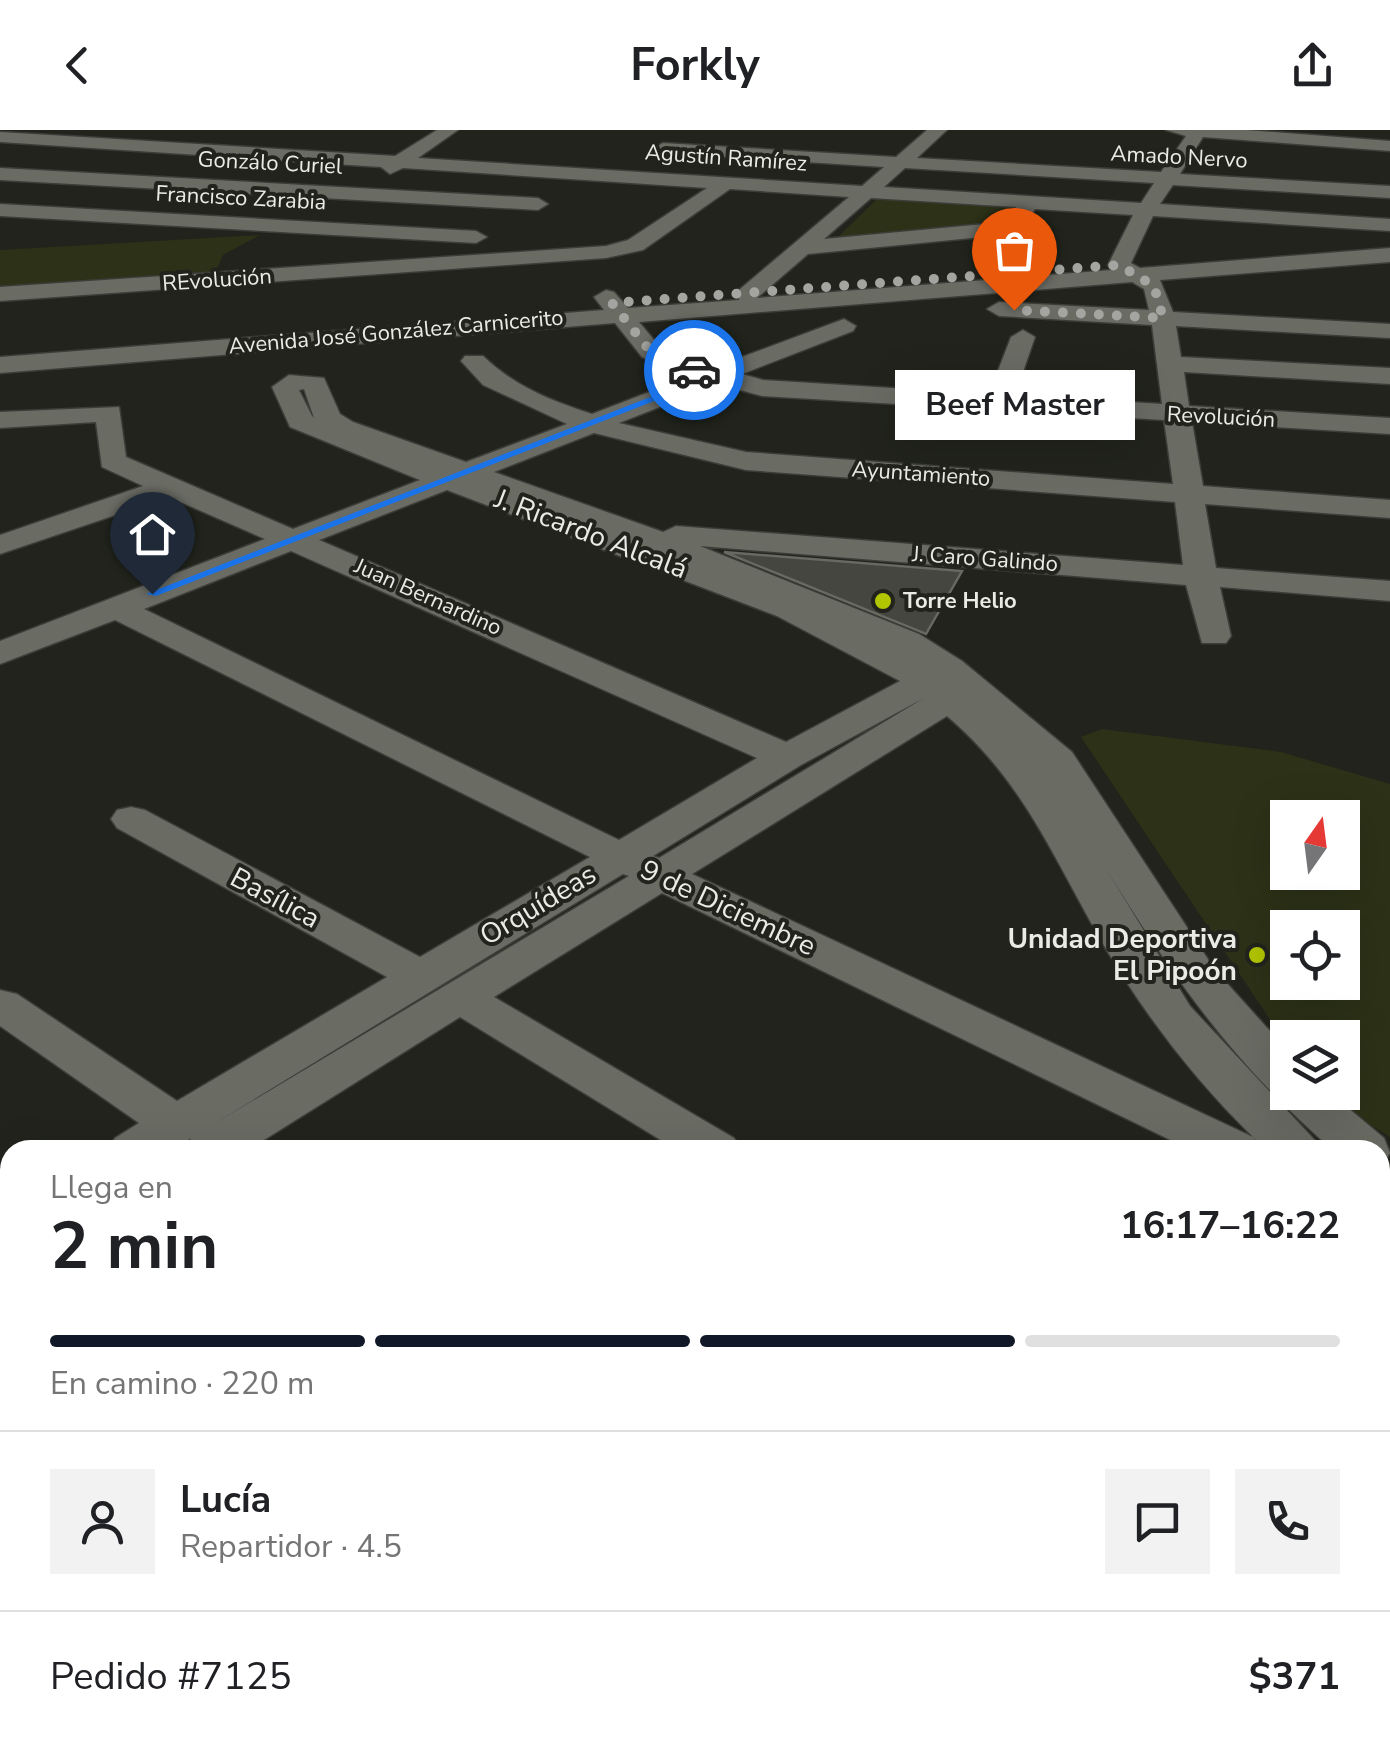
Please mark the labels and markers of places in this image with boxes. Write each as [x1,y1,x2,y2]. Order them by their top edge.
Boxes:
pin [972,208,1057,311]
callout: Beef Master [894,370,1134,440]
pin [110,492,195,595]
place label: Torre Helio [903,586,1017,616]
marker: Torre Helio [872,590,894,612]
place label: Unidad Deportiva El Pipoón [1007,920,1237,990]
marker: Unidad Deportiva El Pipoón [1246,944,1268,966]

